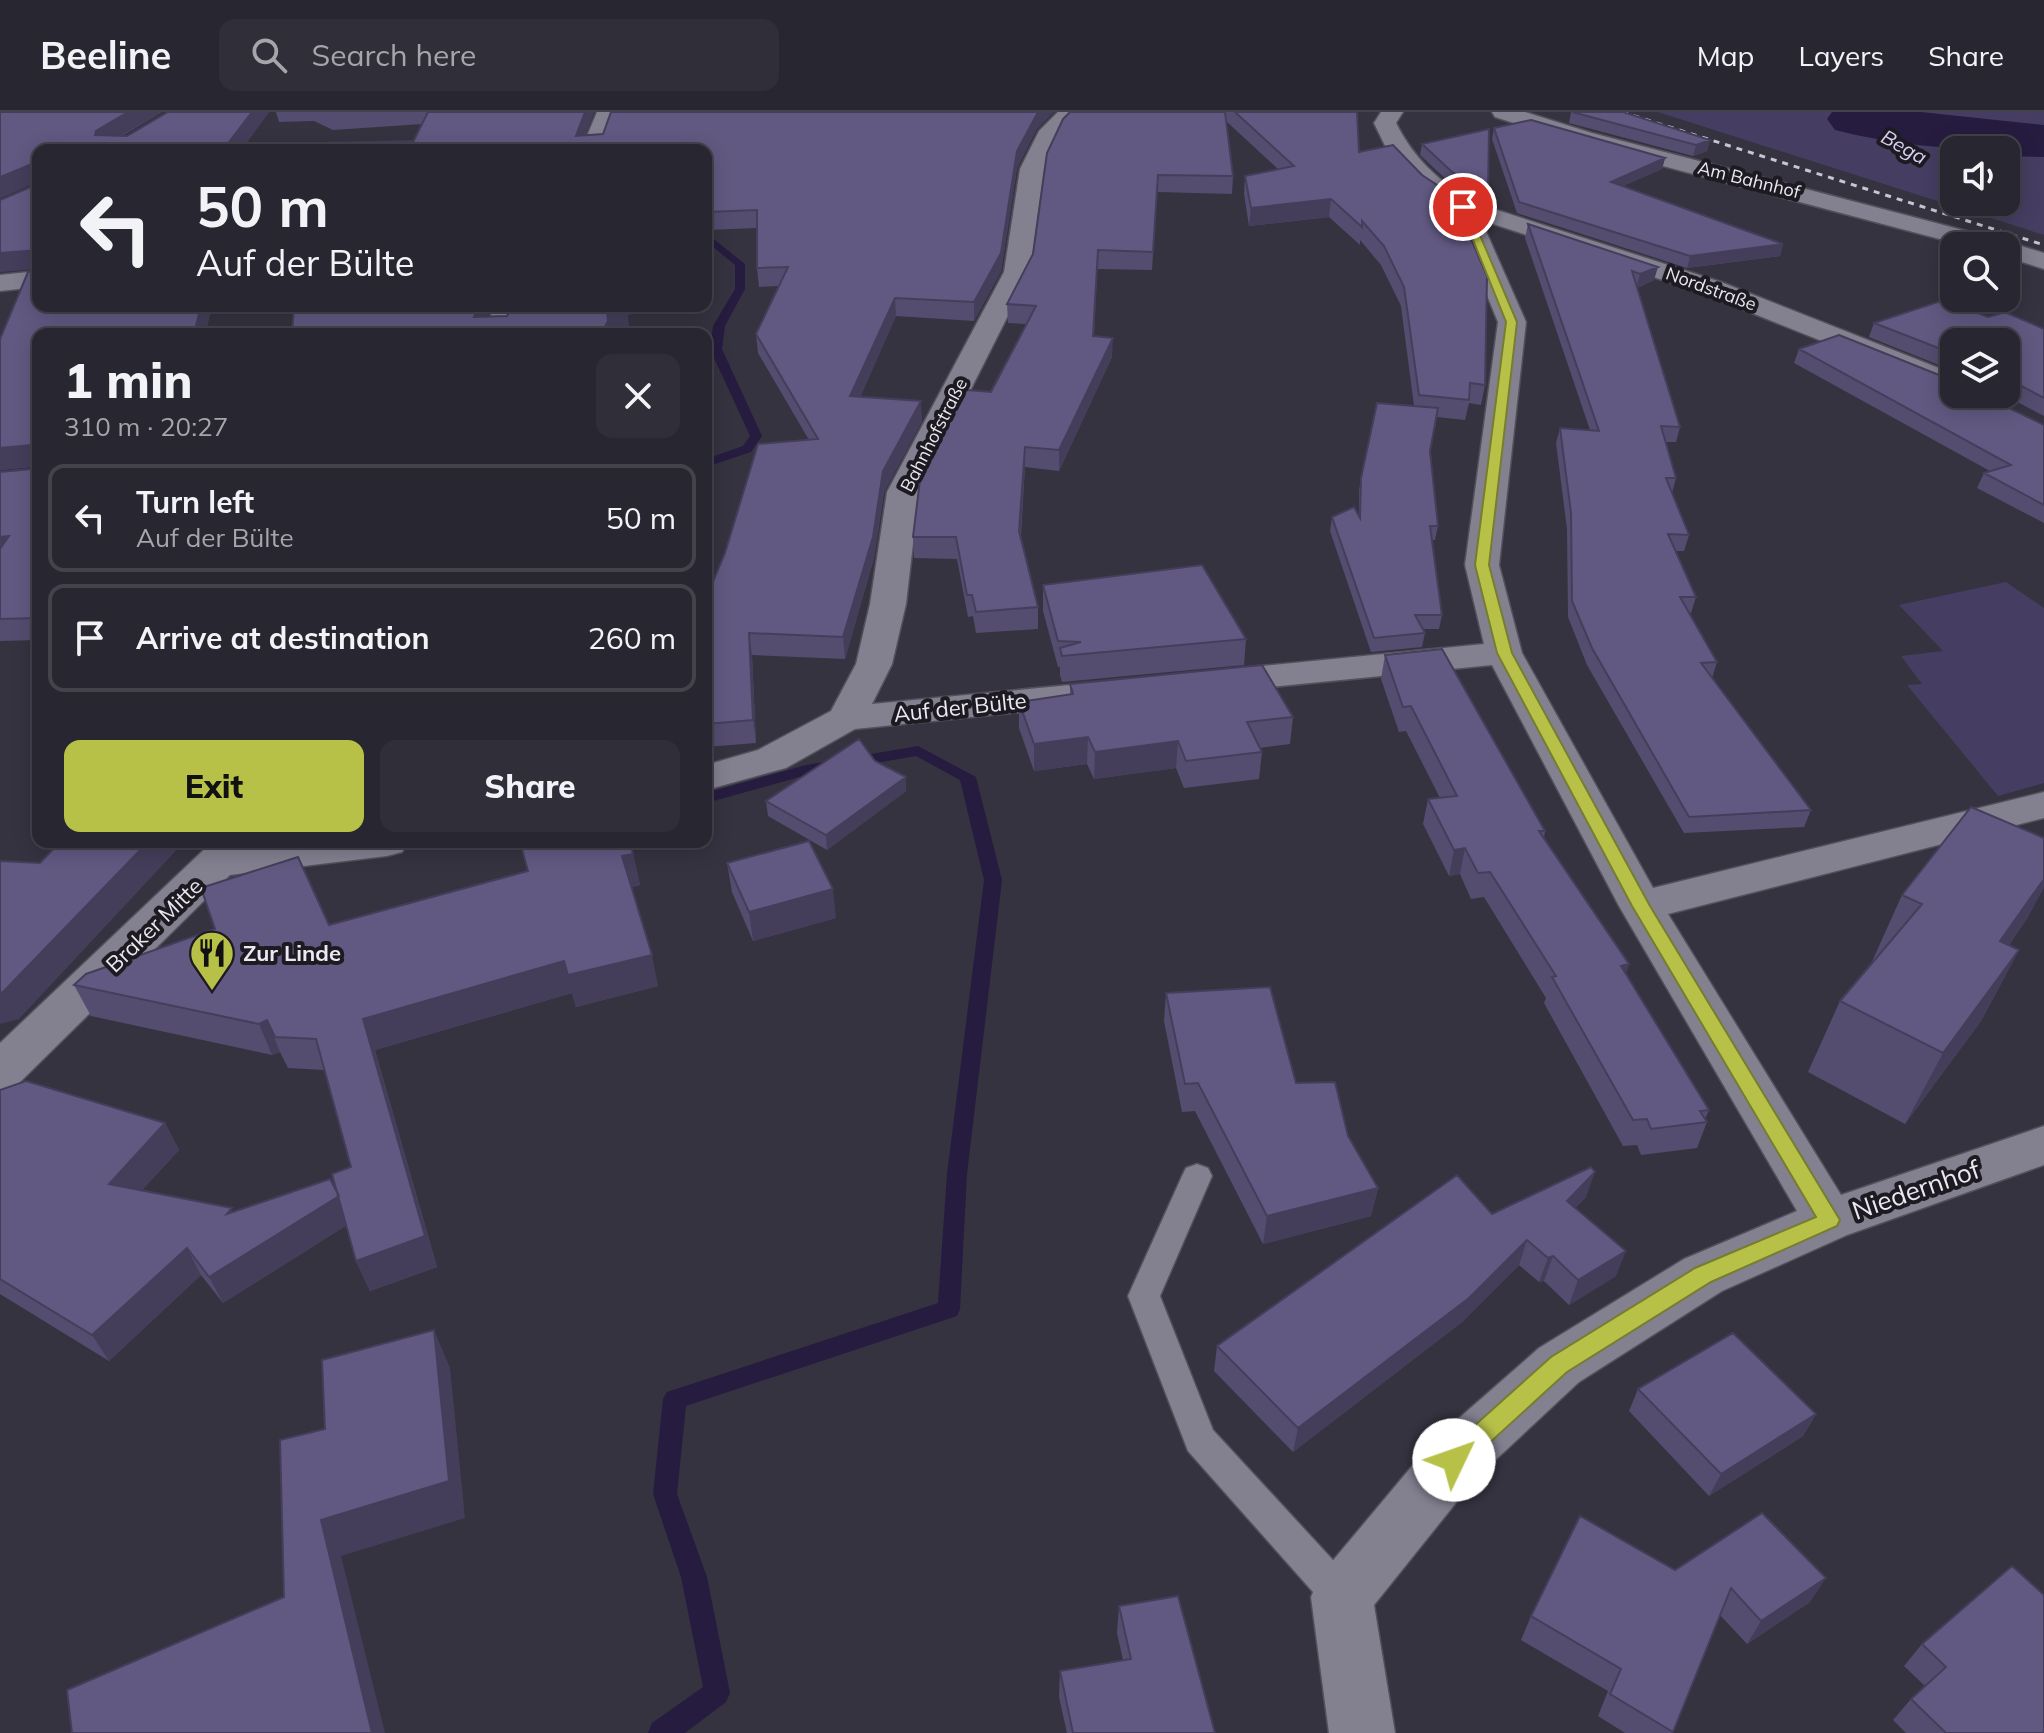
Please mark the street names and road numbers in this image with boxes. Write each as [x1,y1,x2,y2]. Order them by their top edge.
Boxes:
street label: Am Bahnhof [1696,156,1804,204]
street label: Nordstraße [1663,262,1760,316]
street label: Bahnhofstraße [895,374,972,495]
street label: Auf der Bülte [892,686,1028,728]
street label: Braker Mitte [100,872,208,978]
street label: Niedernhof [1848,1152,1985,1227]

